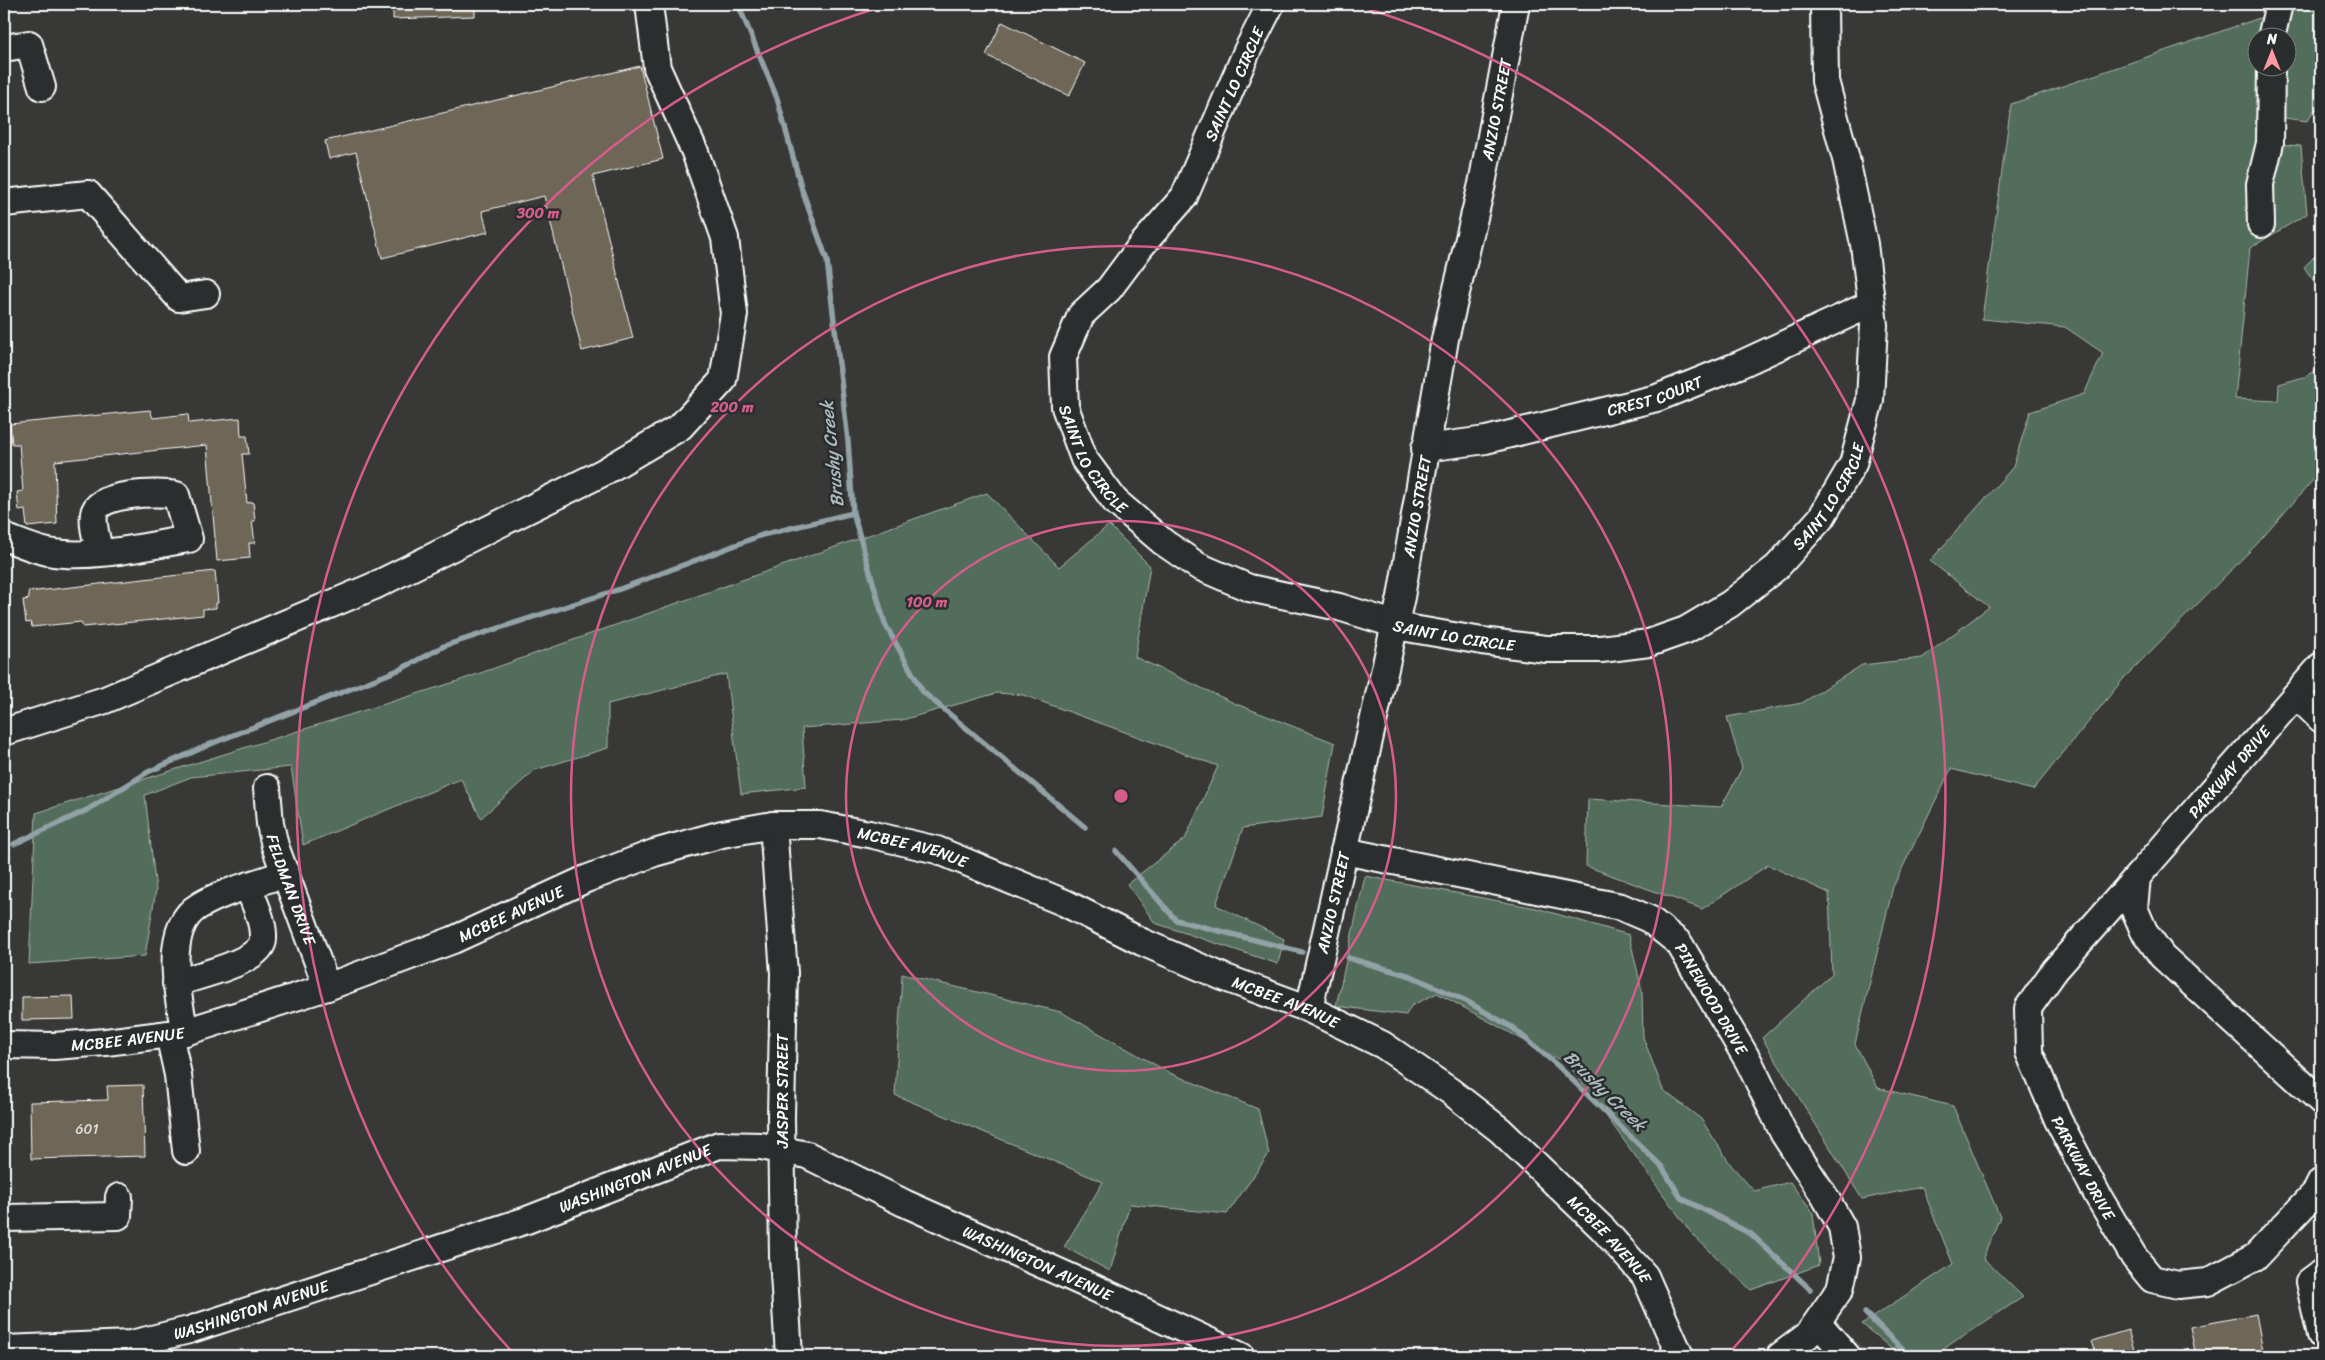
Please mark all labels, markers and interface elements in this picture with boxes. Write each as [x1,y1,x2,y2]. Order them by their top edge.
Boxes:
street label: SAINT LO CIRCLE [1196,21,1273,146]
text: N [2266,27,2277,52]
north arrow [2248,28,2298,78]
street label: ANZIO STREET [1473,55,1521,164]
text: 300 m [516,200,560,226]
street label: CREST COURT [1604,367,1708,425]
text: 200 m [709,394,754,420]
water label: Brushy Creek [810,398,853,509]
street label: SAINT LO CIRCLE [1050,400,1135,522]
street label: SAINT LO CIRCLE [1785,439,1873,557]
street label: ANZIO STREET [1394,452,1440,561]
text: 100 m [907,589,948,615]
street label: SAINT LO CIRCLE [1389,611,1518,660]
street label: PARKWAY DRIVE [2181,718,2279,825]
centre of rings [1112,787,1130,805]
street label: MCBEE AVENUE [855,818,973,877]
street label: FELDMAN DRIVE [258,831,325,950]
street label: ANZIO STREET [1308,848,1359,957]
street label: MCBEE AVENUE [454,877,570,951]
street label: PINEWOOD DRIVE [1667,937,1756,1061]
street label: MCBEE AVENUE [1228,968,1345,1037]
street label: MCBEE AVENUE [70,1018,187,1060]
street label: JASPER STREET [768,1033,797,1149]
water label: Brushy Creek [1555,1042,1656,1141]
street label: PARKWAY DRIVE [2043,1110,2124,1227]
house number: 601 [76,1117,98,1142]
street label: WASHINGTON AVENUE [554,1135,717,1221]
street label: MCBEE AVENUE [1560,1188,1661,1288]
street label: WASHINGTON AVENUE [958,1217,1118,1310]
street label: WASHINGTON AVENUE [171,1271,334,1348]

